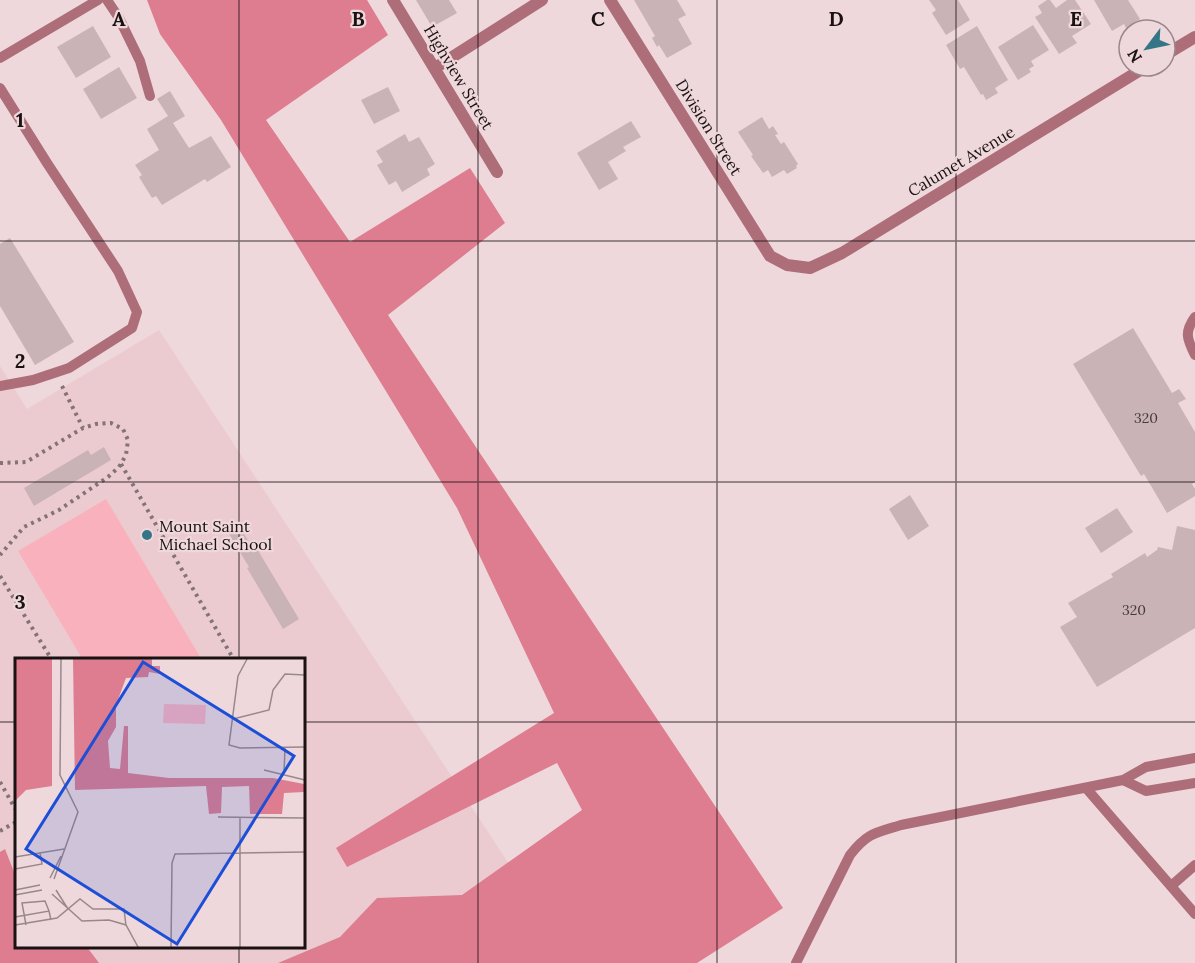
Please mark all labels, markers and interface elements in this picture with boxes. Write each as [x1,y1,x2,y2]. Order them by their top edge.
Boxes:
text: A [112,6,126,31]
text: B [351,6,365,31]
text: C [591,6,605,31]
text: D [828,6,844,31]
text: E [1070,6,1082,31]
north arrow [1117,18,1177,78]
street label: Highview Street [420,21,499,134]
text: N [1123,45,1146,66]
street label: Division Street [671,75,747,179]
text: 1 [16,107,24,132]
street label: Calumet Avenue [904,121,1018,201]
text: 2 [15,348,25,373]
house number: 320 [1134,409,1158,427]
place label: Mount Saint Michael School [159,516,272,554]
marker: Mount Saint Michael School [140,528,154,542]
text: 3 [14,589,26,614]
house number: 320 [1122,601,1146,619]
inset map [15,658,304,948]

